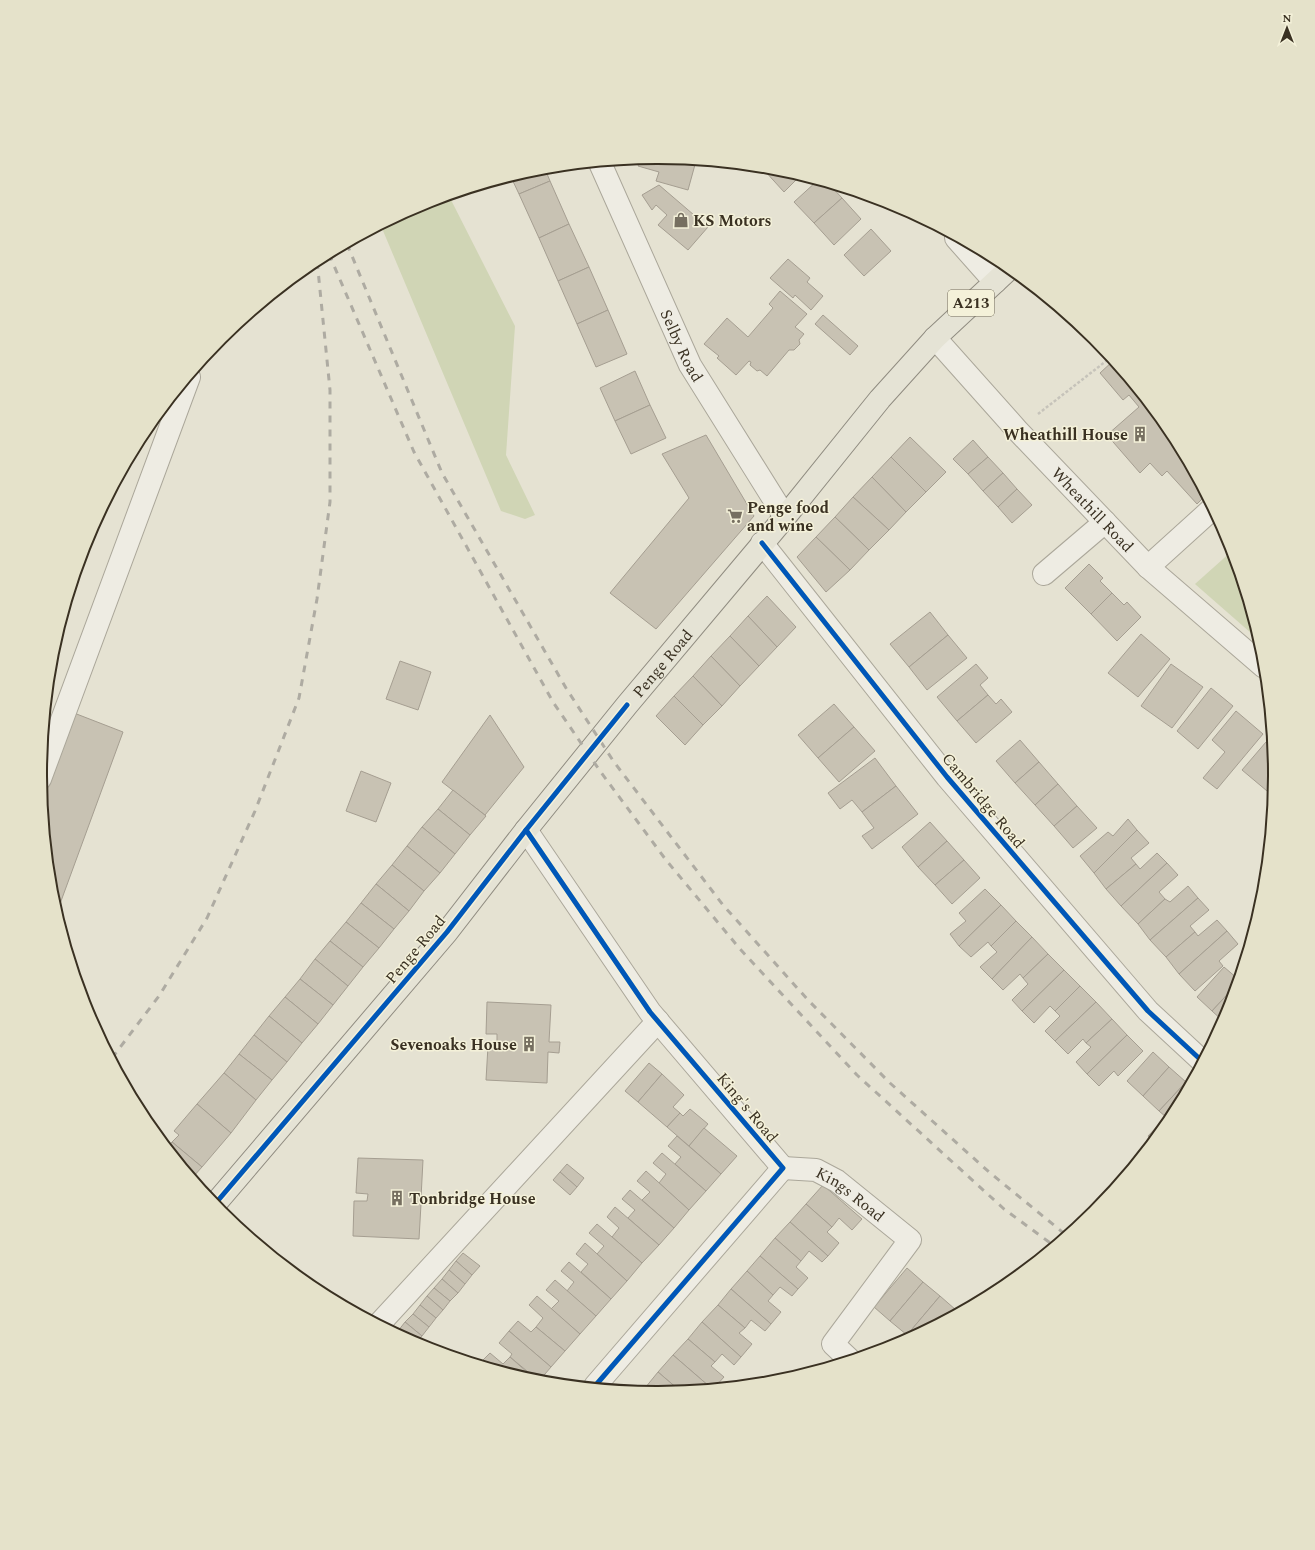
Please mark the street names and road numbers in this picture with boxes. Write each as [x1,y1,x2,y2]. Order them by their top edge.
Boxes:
road number: A213 [948,290,994,316]
street label: Selby Road [654,306,709,387]
street label: Wheathill Road [1045,462,1139,558]
street label: Penge Road [627,624,699,703]
street label: Cambridge Road [936,747,1031,854]
street label: Penge Road [380,910,452,989]
street label: King's Road [711,1067,784,1148]
street label: Kings Road [811,1161,890,1228]

